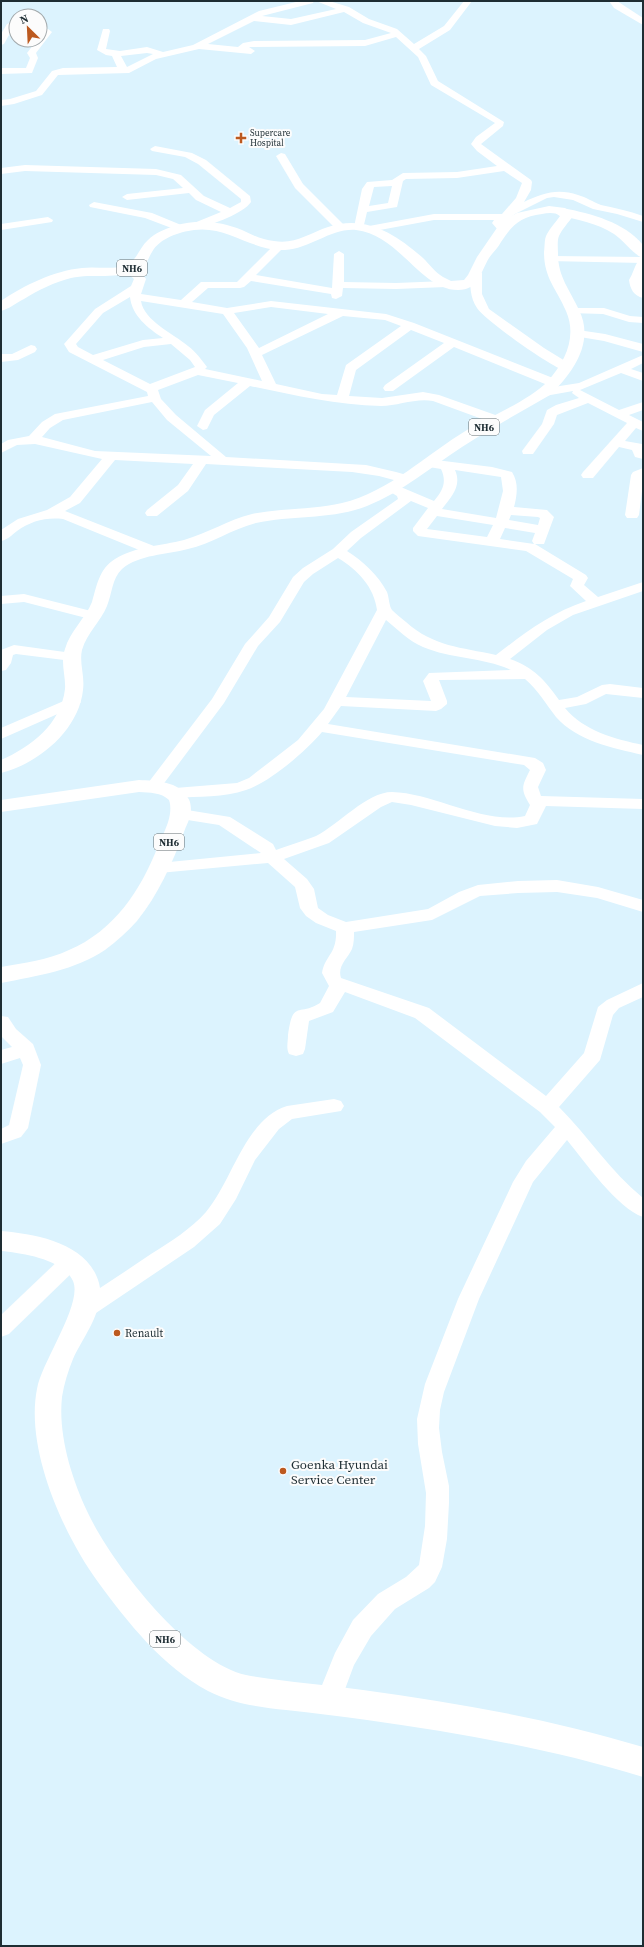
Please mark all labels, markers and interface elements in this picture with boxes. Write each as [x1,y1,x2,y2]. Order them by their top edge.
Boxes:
north arrow [8,8,48,48]
text: N [17,11,31,28]
place label: Supercare Hospital [250,127,291,149]
marker: Supercare Hospital [235,132,247,144]
road number: NH6 [117,260,147,276]
road number: NH6 [469,419,499,435]
road number: NH6 [154,834,184,850]
place label: Renault [125,1326,164,1341]
marker: Renault [112,1328,122,1338]
place label: Goenka Hyundai Service Center [291,1456,388,1488]
marker: Goenka Hyundai Service Center [278,1466,288,1476]
road number: NH6 [150,1631,180,1647]

